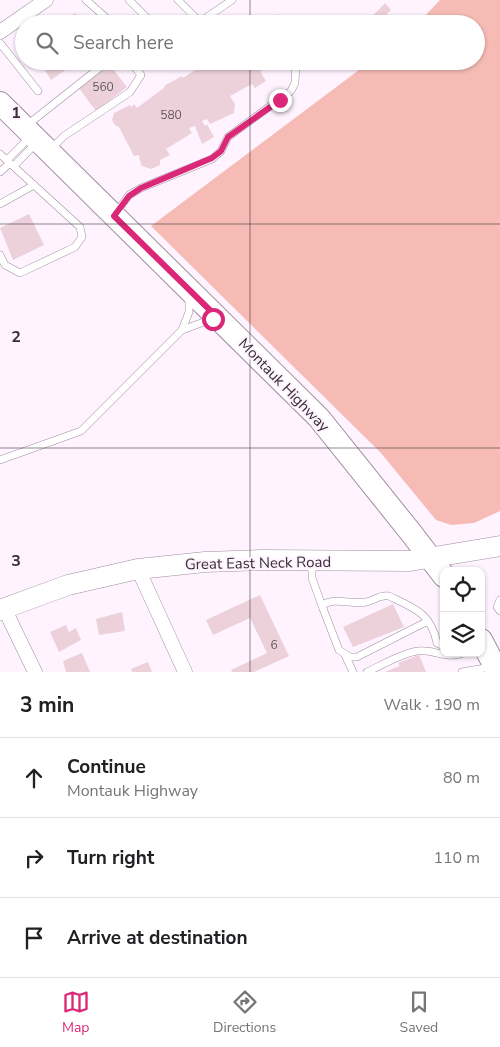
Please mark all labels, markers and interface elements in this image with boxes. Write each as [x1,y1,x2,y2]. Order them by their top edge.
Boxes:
search box [15,15,485,70]
icon: search [33,29,61,57]
text: Search here [73,30,174,56]
house number: 560 [92,79,114,95]
route end [269,89,292,112]
text: 1 [11,102,21,124]
house number: 580 [160,107,182,123]
route start [202,308,225,331]
text: 2 [11,326,21,348]
street label: Montauk Highway [234,334,334,436]
text: 3 [11,550,21,572]
street label: Great East Neck Road [185,552,331,574]
map controls [440,567,485,657]
button: locate [440,567,485,612]
button: layers [440,612,485,657]
house number: 6 [270,637,278,653]
text: 3 min [20,691,74,719]
text: Walk · 190 m [384,694,480,716]
text: Continue [67,754,146,780]
icon: ahead [20,764,48,792]
text: 80 m [443,767,480,789]
text: Montauk Highway [67,780,198,802]
icon: right [20,844,48,872]
text: Turn right [67,845,154,871]
text: 110 m [433,847,480,869]
icon: arrive [20,924,48,952]
text: Arrive at destination [67,925,248,951]
tab: Map [62,988,90,1037]
tab: Directions [213,988,276,1037]
tab: Saved [400,988,438,1037]

